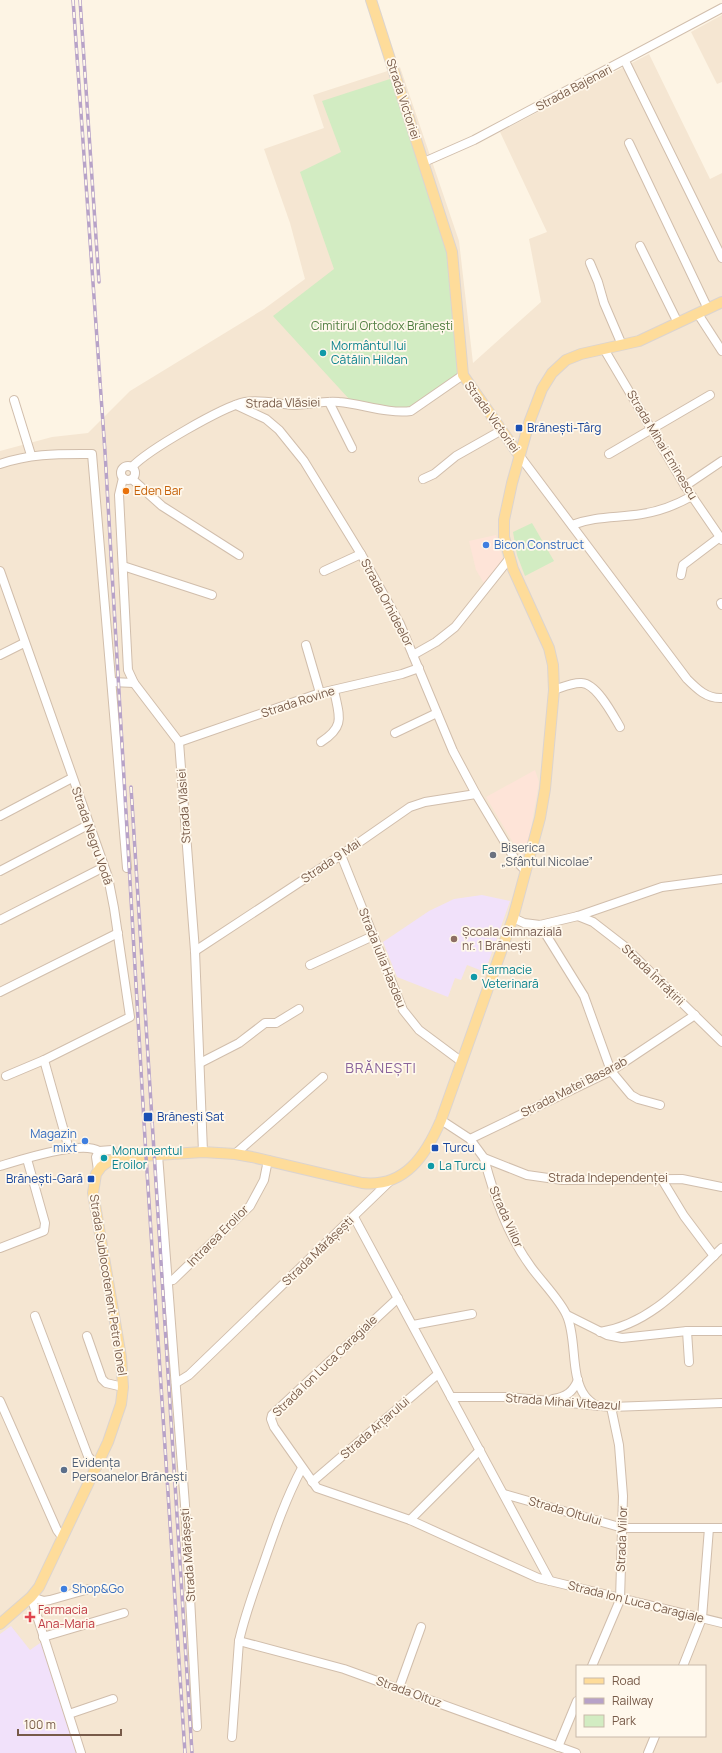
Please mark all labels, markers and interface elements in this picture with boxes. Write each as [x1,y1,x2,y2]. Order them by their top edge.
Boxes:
street label: Strada Victoriei [382,56,425,142]
street label: Strada Bajenari [533,60,615,115]
park label: Cimitirul Ortodox Brănești [311,317,453,334]
place label: Mormântul lui Cătălin Hildan [331,337,408,368]
marker: Mormântul lui Cătălin Hildan [318,348,328,358]
street label: Strada Victoriei [461,378,524,456]
street label: Strada Mihai Eminescu [623,387,702,503]
street label: Strada Vlăsiei [246,393,320,412]
place label: Brănești-Târg [527,419,601,436]
marker: Brănești-Târg [514,423,524,433]
place label: Eden Bar [134,482,183,499]
marker: Eden Bar [121,486,131,496]
place label: Bicon Construct [494,536,584,553]
marker: Bicon Construct [481,540,491,550]
street label: Strada Orhideelor [357,556,418,650]
street label: Strada Rovine [259,682,337,721]
street label: Strada Vlăsiei [172,768,195,844]
street label: Strada Negru Vodă [68,785,117,887]
street label: Strada 9 Mai [298,834,364,887]
place label: Biserica „Sfântul Nicolae” [501,839,593,870]
marker: Biserica „Sfântul Nicolae” [488,850,498,860]
street label: Strada Iulia Hasdeu [355,905,410,1010]
place label: Școala Gimnazială nr. 1 Brănești [462,923,562,954]
marker: Școala Gimnazială nr. 1 Brănești [449,934,459,944]
street label: Strada Înfrățirii [618,940,689,1009]
place label: Farmacie Veterinară [482,961,539,992]
marker: Farmacie Veterinară [469,972,479,982]
street label: Strada Matei Basarab [518,1052,630,1121]
district label: BRĂNEȘTI [345,1058,417,1077]
place label: Brănești Sat [157,1108,225,1125]
marker: Brănești Sat [142,1111,154,1123]
place label: Magazin mixt [30,1125,77,1156]
marker: Magazin mixt [80,1136,90,1146]
place label: Turcu [443,1139,475,1156]
place label: Monumentul Eroilor [112,1142,182,1173]
marker: Turcu [430,1143,440,1153]
marker: Monumentul Eroilor [99,1153,109,1163]
place label: La Turcu [439,1157,486,1174]
marker: La Turcu [426,1161,436,1171]
street label: Strada Independenței [548,1169,668,1186]
place label: Brănești-Gară [6,1170,83,1187]
marker: Brănești-Gară [86,1174,96,1184]
street label: Strada Viilor [485,1183,528,1251]
street label: Strada Sublocotenent Petre Ionel [86,1193,131,1377]
street label: Intrarea Eroilor [183,1201,253,1270]
street label: Strada Mărășești [278,1212,357,1289]
street label: Strada Ion Luca Caragiale [268,1311,381,1420]
street label: Strada Mihai Viteazul [505,1389,621,1414]
street label: Strada Arțarului [336,1393,413,1462]
place label: Evidența Persoanelor Brănești [72,1454,187,1485]
marker: Evidența Persoanelor Brănești [59,1465,69,1475]
street label: Strada Oltului [527,1492,604,1529]
street label: Strada Viilor [612,1505,631,1572]
street label: Strada Mărășești [176,1508,199,1602]
street label: Strada Ion Luca Caragiale [566,1576,706,1627]
place label: Shop&Go [72,1580,124,1597]
marker: Shop&Go [59,1584,69,1594]
place label: Farmacia Ana-Maria [38,1601,95,1632]
marker: Farmacia Ana-Maria [25,1612,35,1622]
legend [576,1665,706,1737]
street label: Strada Oituz [374,1672,444,1711]
text: Road [612,1672,640,1689]
text: Railway [612,1692,654,1709]
scale bar [18,1711,121,1737]
text: Park [612,1712,637,1729]
text: 100 m [24,1716,56,1733]

